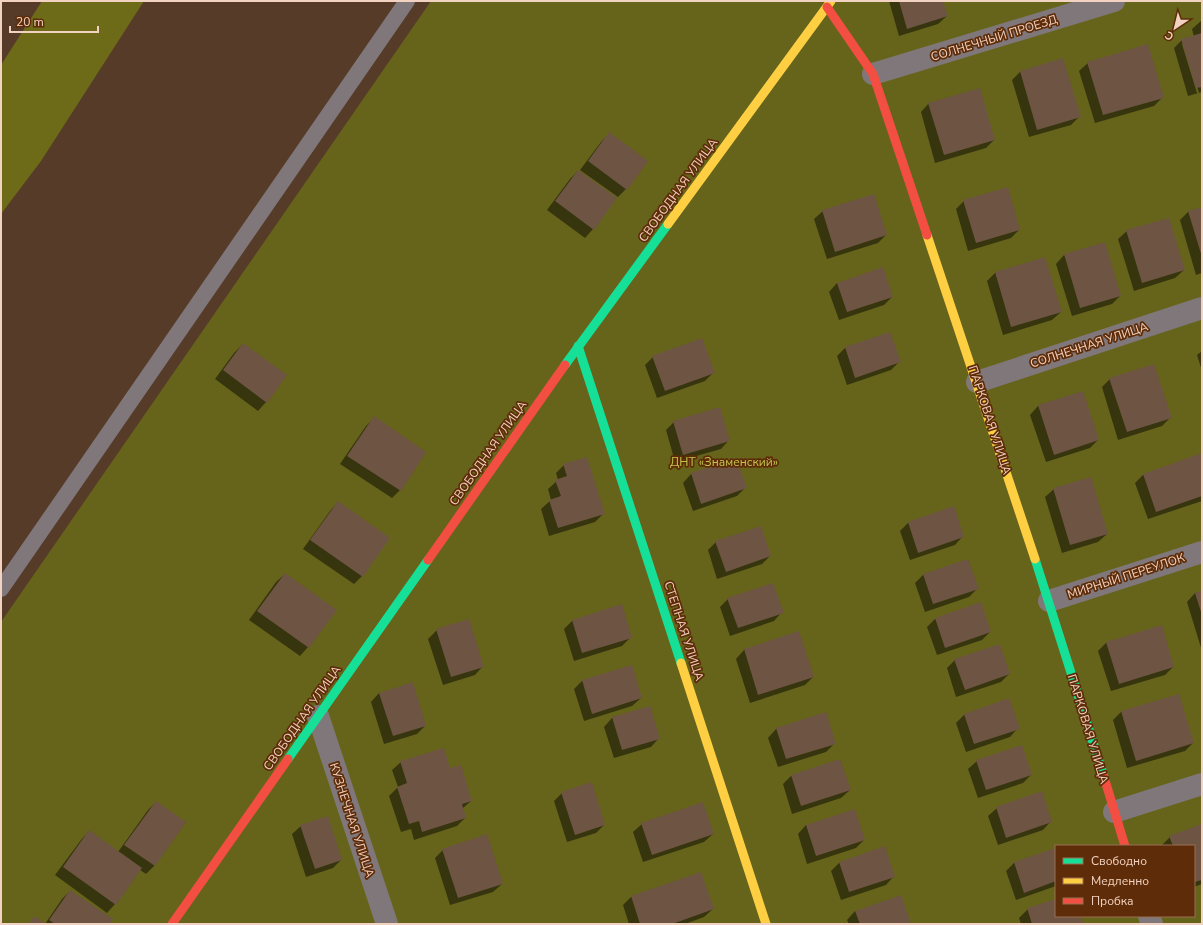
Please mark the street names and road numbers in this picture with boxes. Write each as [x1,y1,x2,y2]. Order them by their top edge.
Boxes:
street label: СОЛНЕЧНЫЙ ПРОЕЗД [929,11,1060,65]
street label: СВОБОДНАЯ УЛИЦА [635,135,721,245]
street label: СОЛНЕЧНАЯ УЛИЦА [1028,318,1150,372]
street label: ПАРКОВАЯ УЛИЦА [965,363,1015,477]
street label: СВОБОДНАЯ УЛИЦА [446,397,530,509]
street label: МИРНЫЙ ПЕРЕУЛОК [1065,549,1187,602]
street label: СТЕПНАЯ УЛИЦА [660,579,708,683]
street label: СВОБОДНАЯ УЛИЦА [260,662,344,774]
street label: ПАРКОВАЯ УЛИЦА [1064,672,1112,786]
street label: КУЗНЕЧНАЯ УЛИЦА [326,760,378,880]

